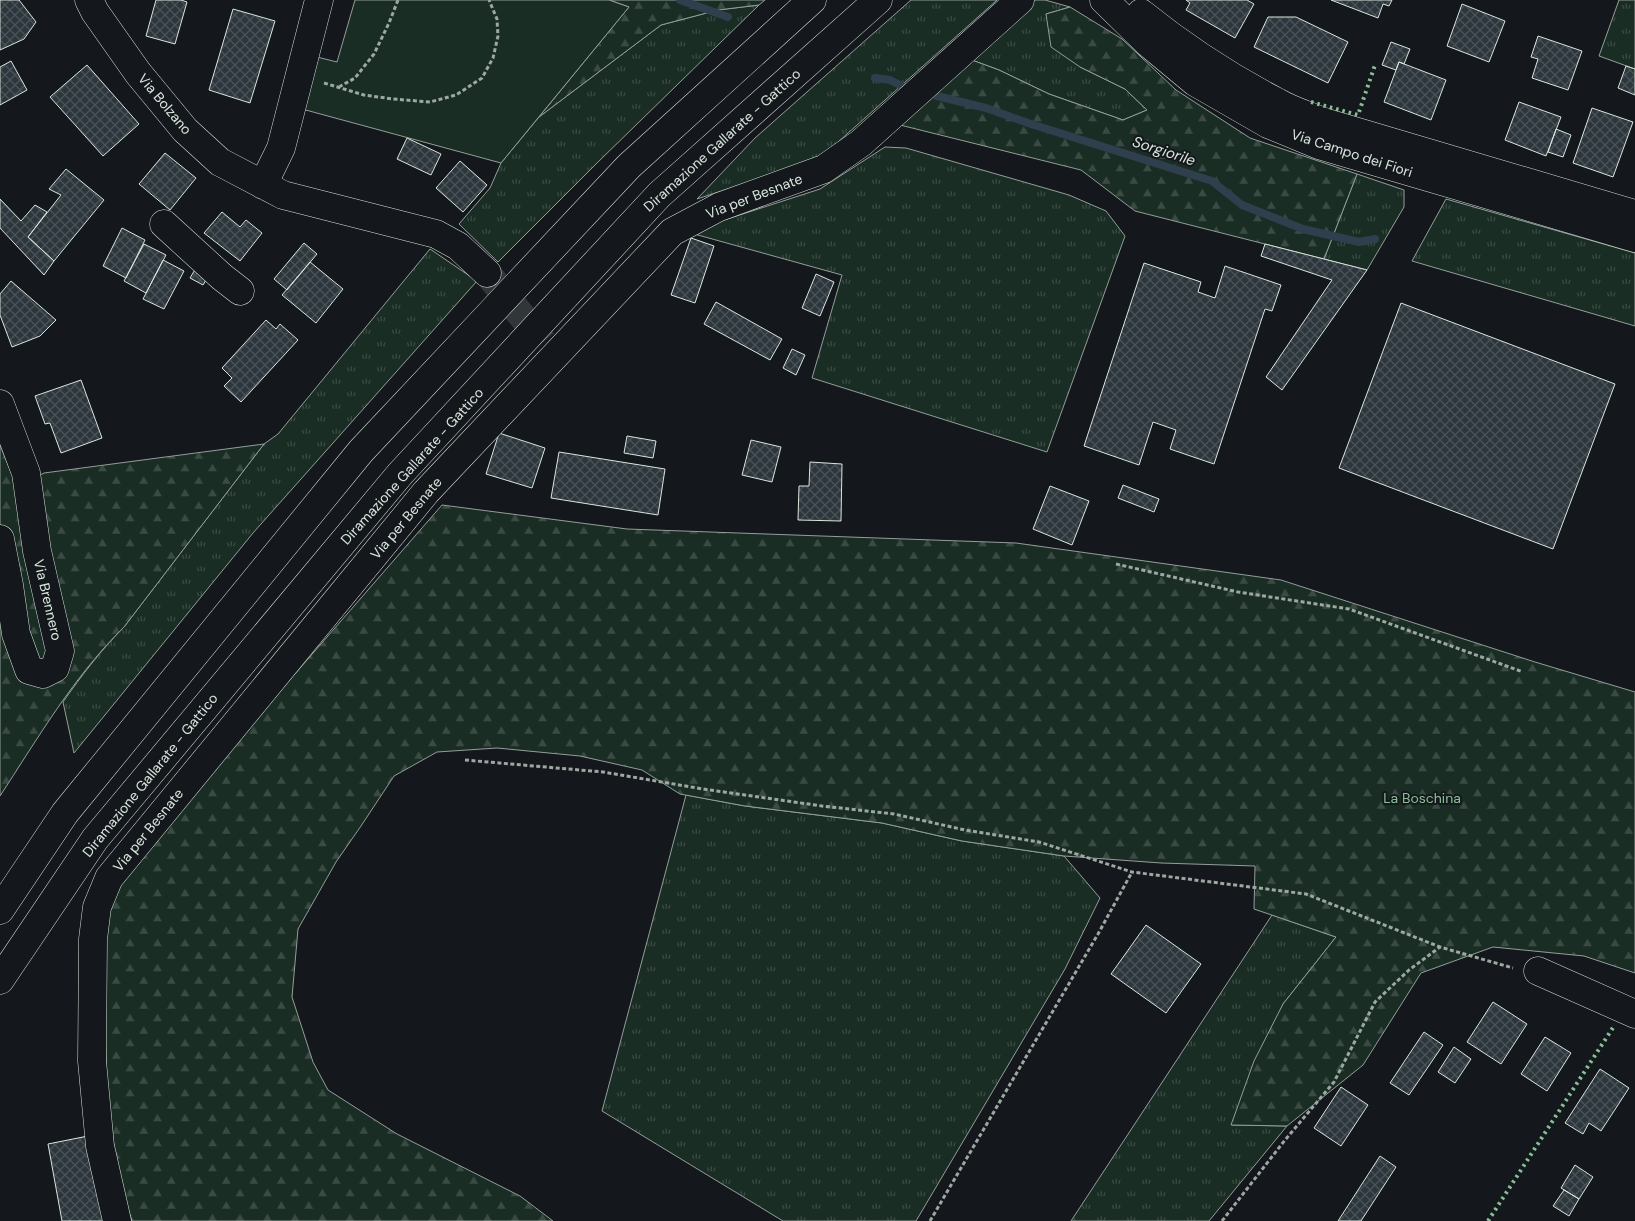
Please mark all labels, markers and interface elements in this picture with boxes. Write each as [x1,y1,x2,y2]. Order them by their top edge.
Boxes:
street label: Diramazione Gallarate - Gattico [640,65,804,215]
street label: Via Bolzano [134,70,196,138]
street label: Via Campo dei Fiori [1289,125,1415,181]
water label: Sorgiorile [1130,131,1199,171]
street label: Via per Besnate [703,169,805,223]
street label: Diramazione Gallarate - Gattico [337,384,487,548]
street label: Via per Besnate [366,473,446,563]
street label: Via Brennero [30,558,66,642]
street label: Diramazione Gallarate - Gattico [78,690,222,860]
street label: Via per Besnate [109,785,187,875]
park label: La Boschina [1383,789,1461,807]

